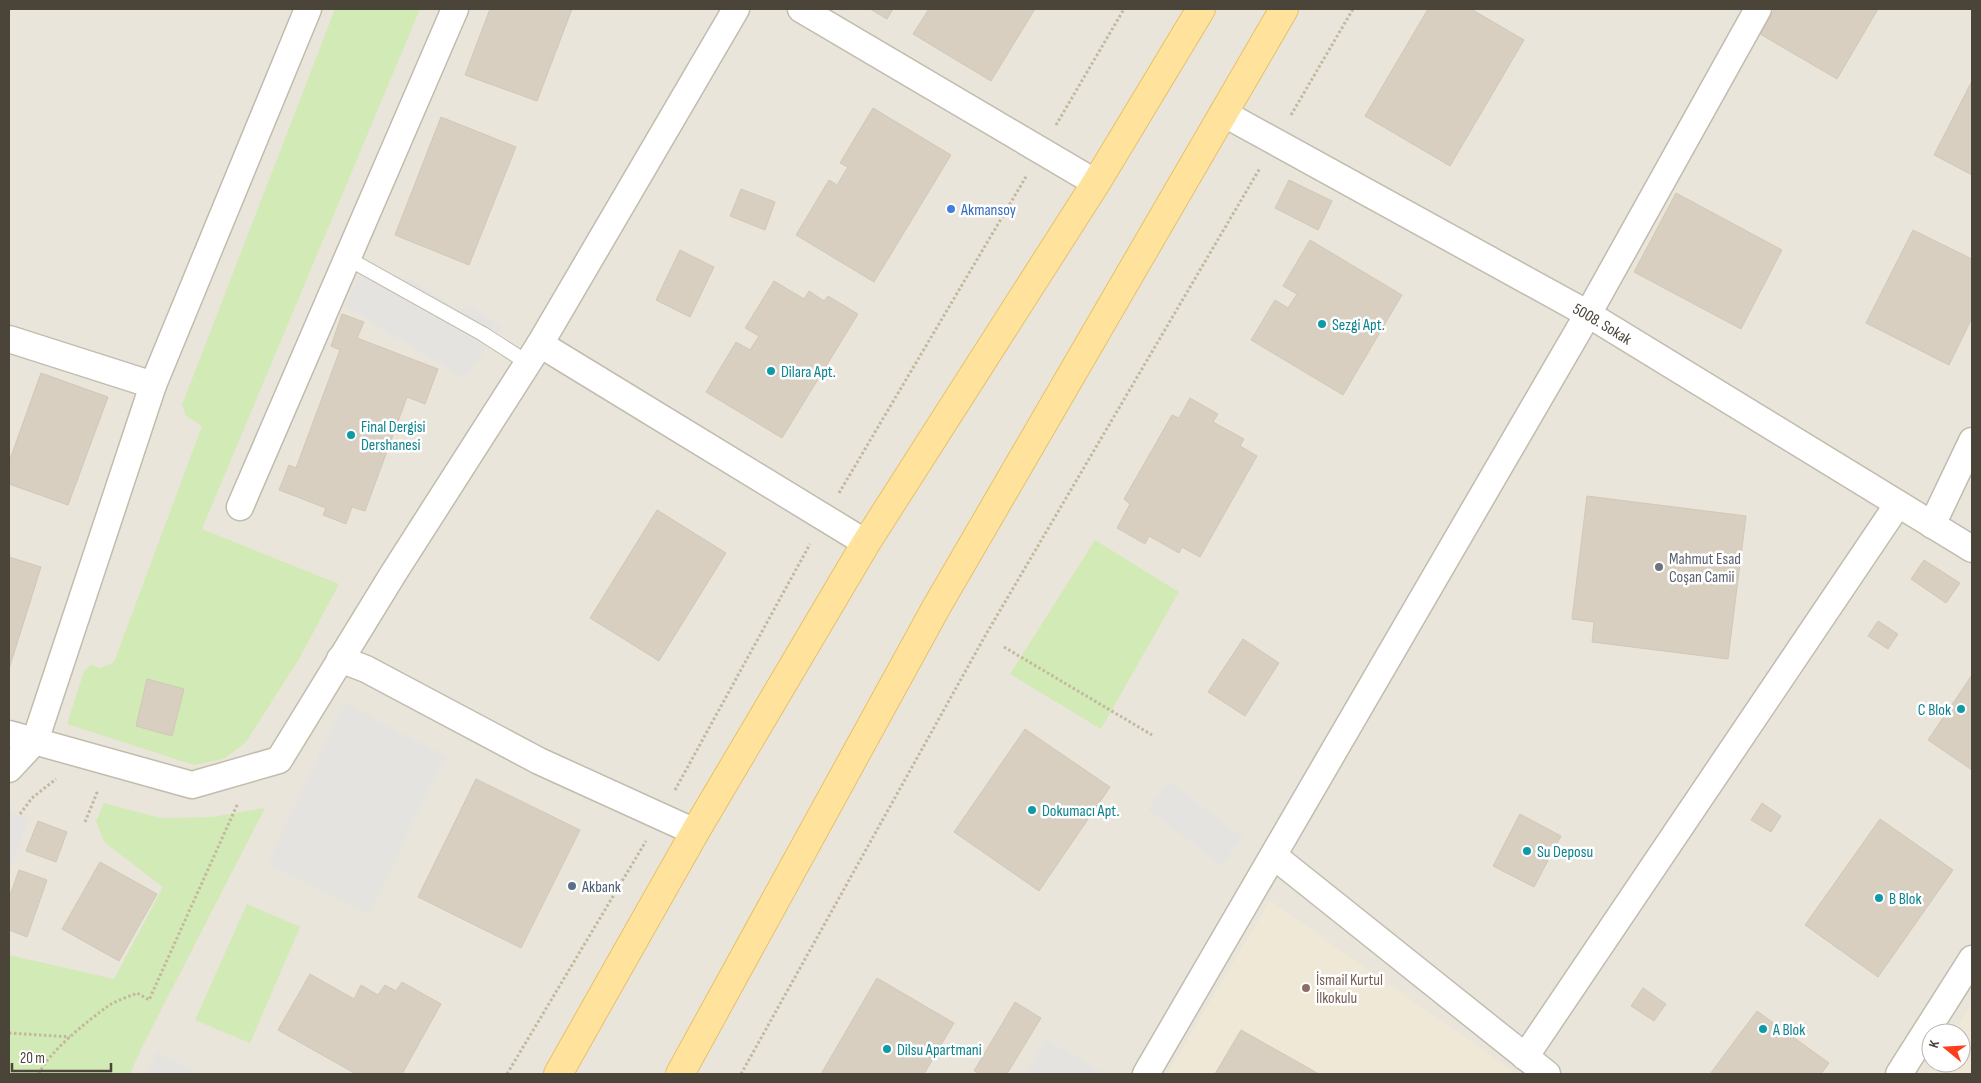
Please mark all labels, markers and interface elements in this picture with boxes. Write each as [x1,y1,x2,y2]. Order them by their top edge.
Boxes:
place label: Akmansoy [960,201,1016,220]
marker: Akmansoy [945,203,957,215]
street label: 5008. Sokak [1569,300,1635,349]
place label: Sezgi Apt. [1332,316,1385,335]
marker: Sezgi Apt. [1316,318,1328,330]
place label: Dilara Apt. [781,363,836,382]
marker: Dilara Apt. [765,365,777,377]
place label: Final Dergisi Dershanesi [361,418,425,455]
marker: Final Dergisi Dershanesi [345,429,357,441]
place label: Mahmut Esad Coşan Camii [1669,550,1741,587]
marker: Mahmut Esad Coşan Camii [1653,561,1665,573]
place label: C Blok [1918,701,1951,720]
marker: C Blok [1955,703,1967,715]
place label: Dokumacı Apt. [1042,802,1119,821]
marker: Dokumacı Apt. [1026,804,1038,816]
place label: Su Deposu [1537,843,1593,862]
marker: Su Deposu [1521,845,1533,857]
place label: Akbank [581,878,621,897]
marker: Akbank [566,880,578,892]
place label: B Blok [1889,890,1922,909]
marker: B Blok [1873,892,1885,904]
place label: İsmail Kurtul İlkokulu [1316,971,1383,1008]
marker: İsmail Kurtul İlkokulu [1300,982,1312,994]
place label: A Blok [1772,1021,1805,1040]
marker: A Blok [1757,1023,1769,1035]
north arrow [1921,1023,1971,1073]
text: K [1925,1038,1943,1050]
scale bar [12,1040,111,1072]
place label: Dilsu Apartmani [897,1041,982,1060]
marker: Dilsu Apartmani [881,1043,893,1055]
text: 20 m [20,1049,45,1068]

